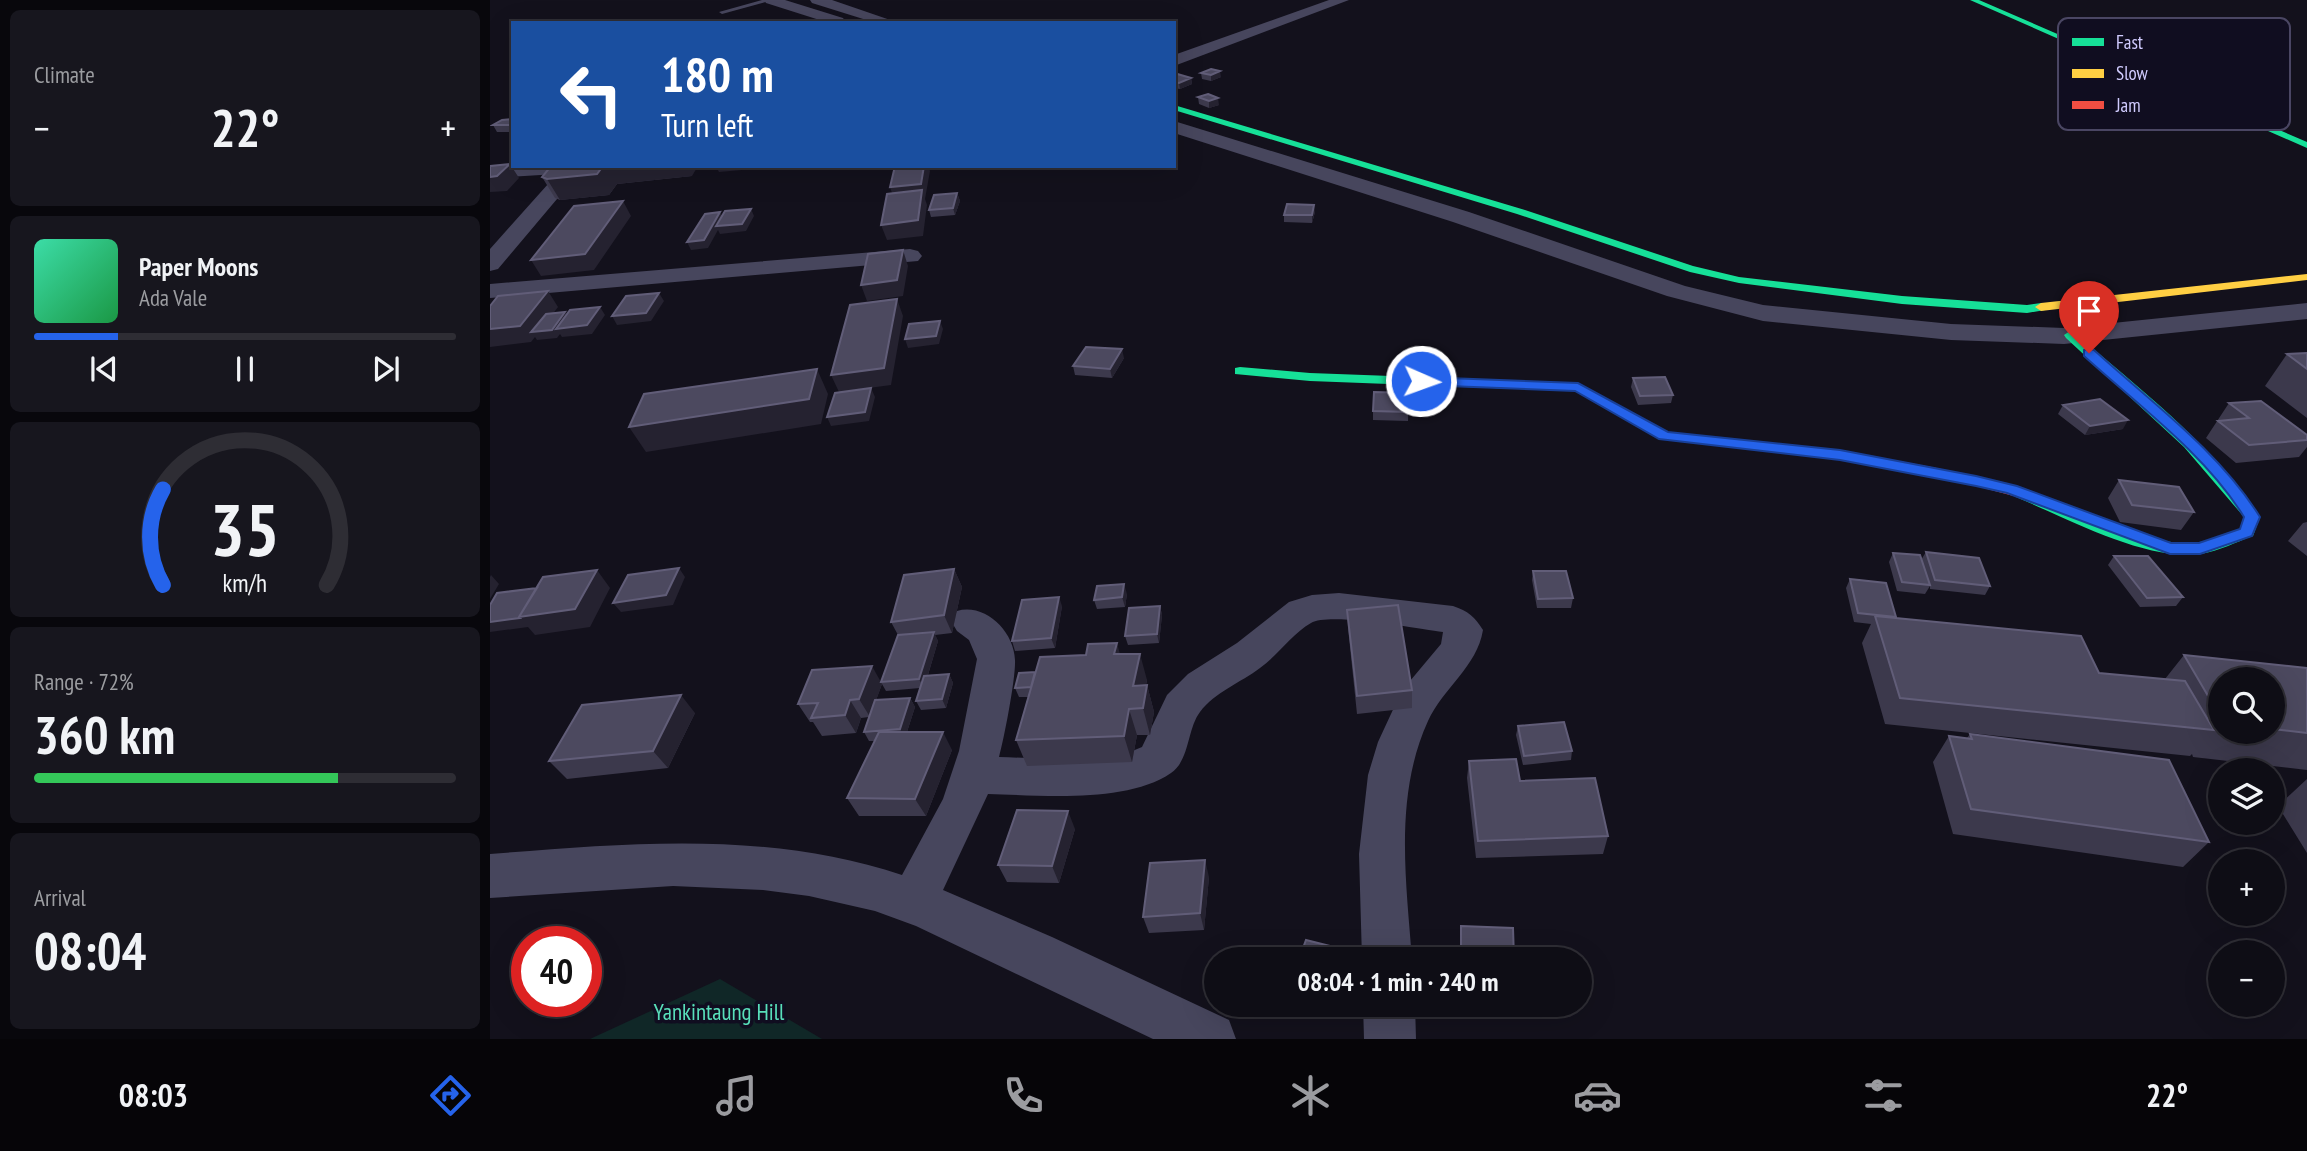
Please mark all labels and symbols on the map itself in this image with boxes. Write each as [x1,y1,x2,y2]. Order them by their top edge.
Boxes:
legend [2058,18,2290,130]
text: Fast [2116,30,2144,54]
text: Slow [2116,61,2149,85]
text: Jam [2115,93,2141,117]
pin [2059,281,2119,353]
position arrow [1384,344,1458,418]
speed limit sign: 40 [511,926,602,1017]
park label: Yankintaung Hill [654,997,785,1026]

